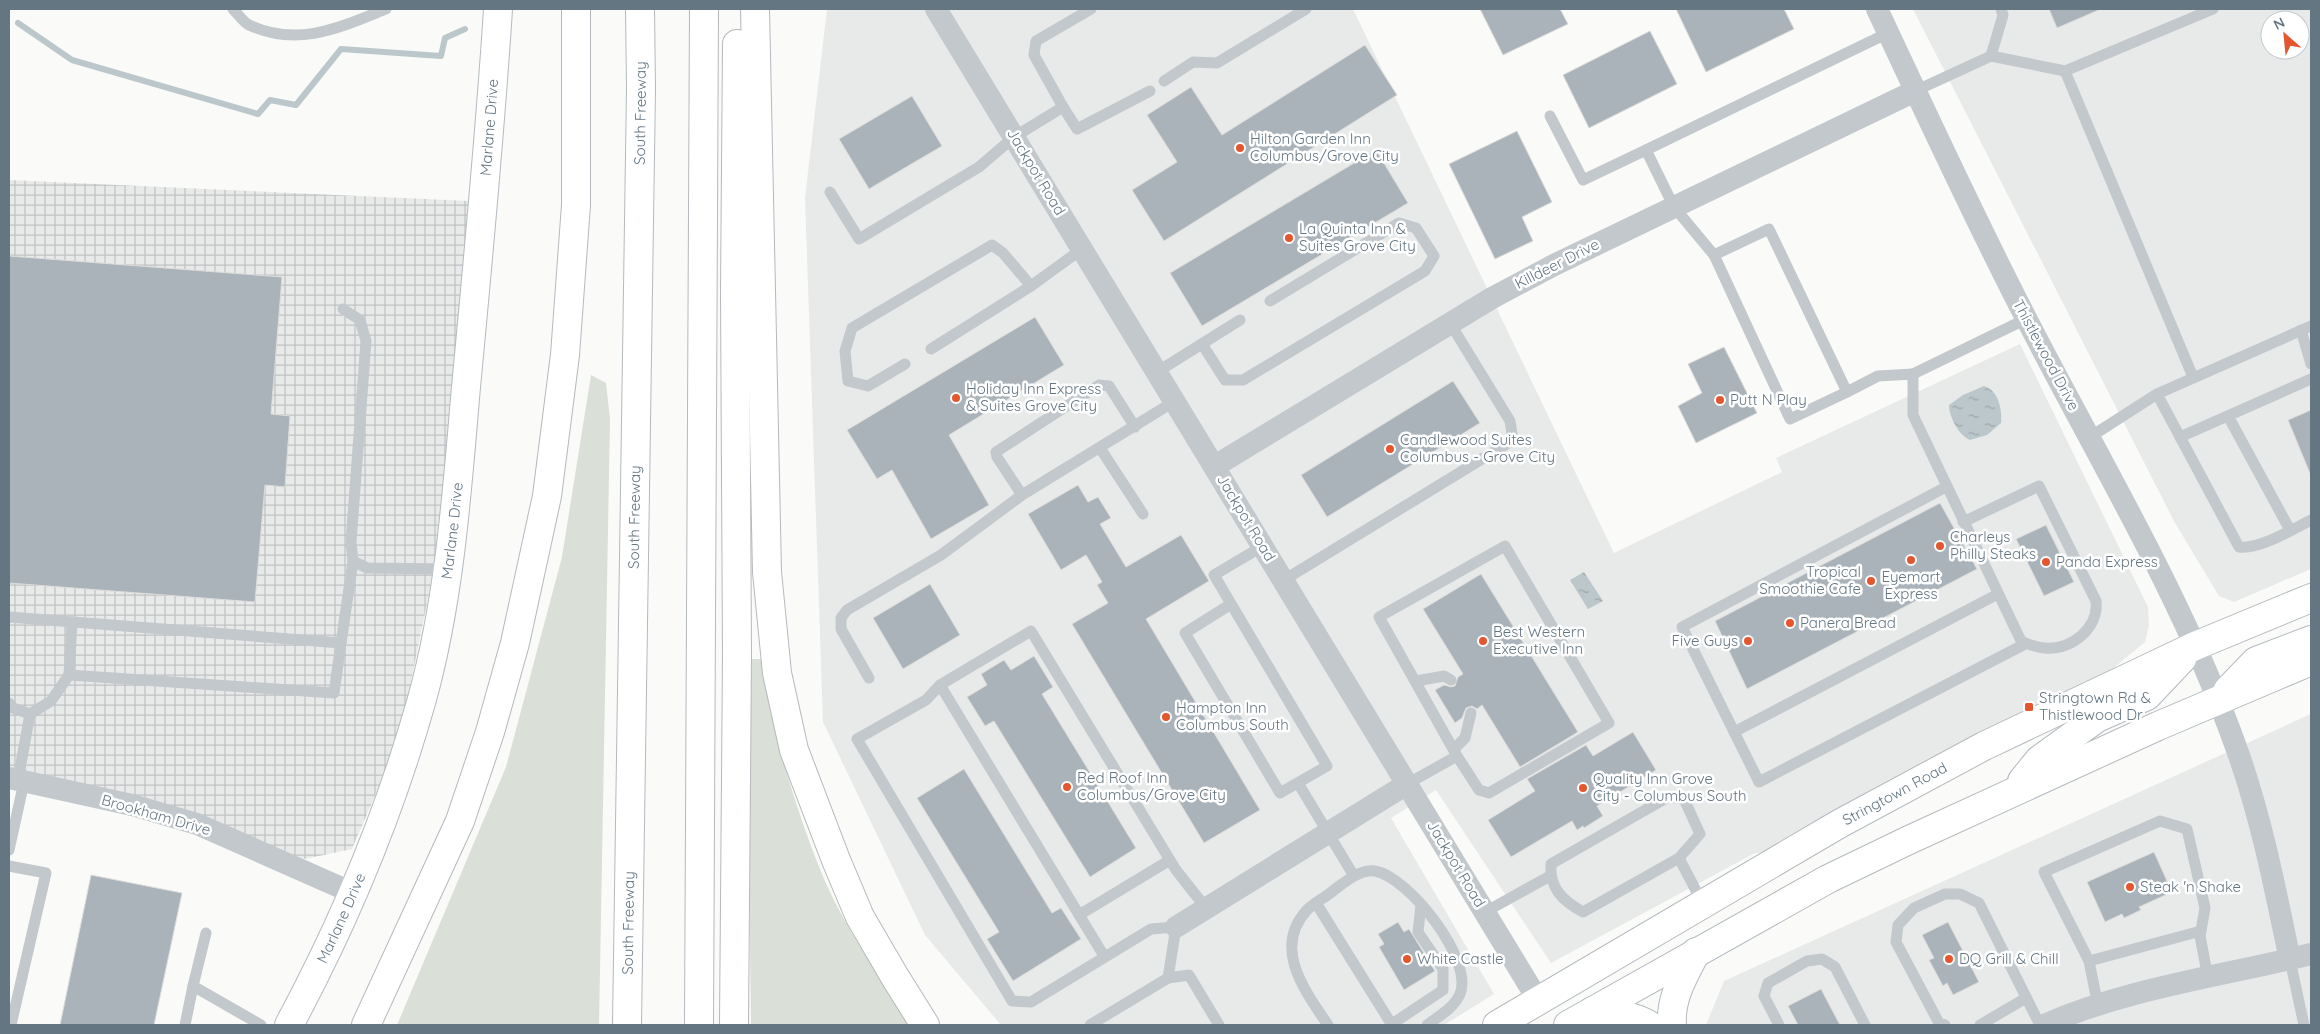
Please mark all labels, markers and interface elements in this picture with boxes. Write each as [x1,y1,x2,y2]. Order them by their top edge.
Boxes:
north arrow [2260,10,2310,60]
text: N [2270,13,2288,34]
street label: South Freeway [630,61,650,165]
street label: Marlane Drive [475,78,502,177]
street label: Jackpot Road [1003,125,1070,219]
place label: Hilton Garden Inn Columbus/Grove City [1250,129,1399,165]
marker: Hilton Garden Inn Columbus/Grove City [1234,142,1246,154]
place label: La Quinta Inn & Suites Grove City [1299,219,1416,255]
marker: La Quinta Inn & Suites Grove City [1283,232,1295,244]
street label: Killdeer Drive [1511,234,1602,293]
street label: Thistlewood Drive [2009,296,2084,414]
place label: Holiday Inn Express & Suites Grove City [966,379,1101,415]
place label: Putt N Play [1730,390,1807,409]
marker: Holiday Inn Express & Suites Grove City [950,392,962,404]
marker: Putt N Play [1714,394,1726,406]
place label: Candlewood Suites Columbus - Grove City [1400,430,1555,466]
marker: Candlewood Suites Columbus - Grove City [1384,443,1396,455]
street label: South Freeway [624,465,644,569]
street label: Jackpot Road [1213,471,1280,565]
street label: Marlane Drive [437,481,467,580]
place label: Charleys Philly Steaks [1950,527,2036,563]
marker: Charleys Philly Steaks [1934,540,1946,552]
place label: Panda Express [2056,552,2158,571]
marker: Eyemart Express [1905,554,1917,566]
marker: Panda Express [2040,556,2052,568]
place label: Tropical Smoothie Cafe [1759,562,1861,598]
place label: Eyemart Express [1882,567,1940,603]
marker: Tropical Smoothie Cafe [1865,575,1877,587]
place label: Panera Bread [1800,613,1896,632]
marker: Panera Bread [1784,617,1796,629]
place label: Best Western Executive Inn [1493,622,1585,658]
place label: Five Guys [1672,631,1738,650]
marker: Best Western Executive Inn [1477,635,1489,647]
marker: Five Guys [1742,635,1754,647]
place label: Stringtown Rd & Thistlewood Dr [2039,688,2151,724]
place label: Hampton Inn Columbus South [1176,698,1289,734]
marker: Stringtown Rd & Thistlewood Dr [2023,701,2035,713]
marker: Hampton Inn Columbus South [1160,711,1172,723]
street label: Stringtown Road [1839,758,1950,829]
place label: Red Roof Inn Columbus/Grove City [1077,768,1226,804]
place label: Quality Inn Grove City - Columbus South [1593,769,1746,805]
marker: Red Roof Inn Columbus/Grove City [1061,781,1073,793]
marker: Quality Inn Grove City - Columbus South [1577,782,1589,794]
street label: Brookham Drive [99,790,213,839]
street label: Jackpot Road [1423,817,1490,911]
street label: Marlane Drive [312,870,369,966]
street label: South Freeway [618,871,638,975]
place label: Steak 'n Shake [2140,877,2241,896]
marker: Steak 'n Shake [2124,881,2136,893]
place label: White Castle [1417,949,1504,968]
place label: DQ Grill & Chill [1959,949,2059,968]
marker: White Castle [1401,953,1413,965]
marker: DQ Grill & Chill [1943,953,1955,965]

